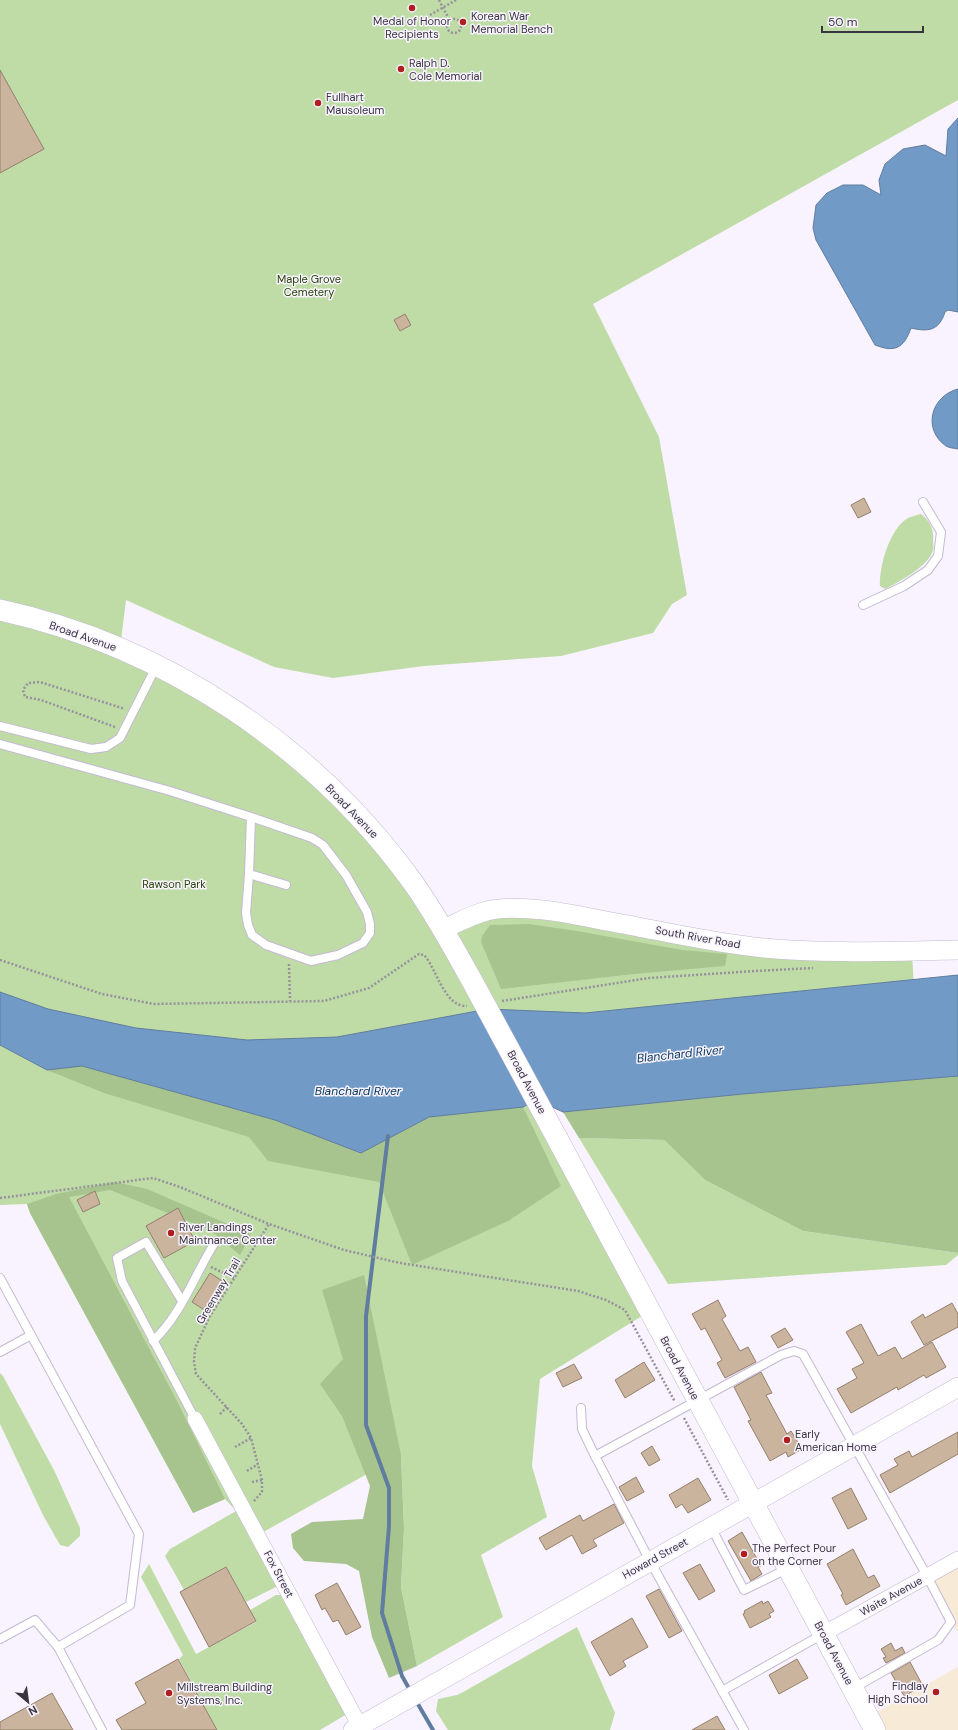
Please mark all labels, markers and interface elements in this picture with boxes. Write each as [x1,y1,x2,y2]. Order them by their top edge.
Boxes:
marker: Medal of Honor Recipients [407,3,417,13]
scale bar [822,8,923,34]
place label: Korean War Memorial Bench [471,9,553,36]
place label: Medal of Honor Recipients [373,14,451,41]
text: 50 m [828,14,857,30]
marker: Korean War Memorial Bench [458,17,468,27]
place label: Ralph D. Cole Memorial [409,56,482,83]
marker: Ralph D. Cole Memorial [396,64,406,74]
place label: Fullhart Mausoleum [326,90,385,117]
marker: Fullhart Mausoleum [313,98,323,108]
park label: Maple Grove Cemetery [277,272,341,299]
street label: Broad Avenue [48,618,118,654]
street label: Broad Avenue [323,781,381,841]
park label: Rawson Park [142,877,206,891]
street label: South River Road [654,923,742,951]
water label: Blanchard River [636,1041,724,1066]
street label: Broad Avenue [504,1048,550,1116]
water label: Blanchard River [315,1083,402,1099]
place label: River Landings Maintnance Center [179,1220,277,1247]
marker: River Landings Maintnance Center [166,1228,176,1238]
street label: Greenway Trail [193,1255,243,1327]
street label: Broad Avenue [657,1334,703,1402]
place label: Early American Home [795,1427,877,1454]
marker: Early American Home [782,1435,792,1445]
street label: Howard Street [620,1534,690,1582]
place label: The Perfect Pour on the Corner [752,1541,836,1568]
street label: Fox Street [261,1548,297,1600]
marker: The Perfect Pour on the Corner [739,1549,749,1559]
street label: Waite Avenue [857,1573,925,1619]
street label: Broad Avenue [811,1619,857,1687]
place label: Findlay High School [868,1679,928,1706]
place label: Millstream Building Systems, Inc. [177,1680,272,1707]
north arrow [8,1682,48,1722]
marker: Findlay High School [931,1687,941,1697]
marker: Millstream Building Systems, Inc. [164,1688,174,1698]
text: N [26,1703,40,1719]

